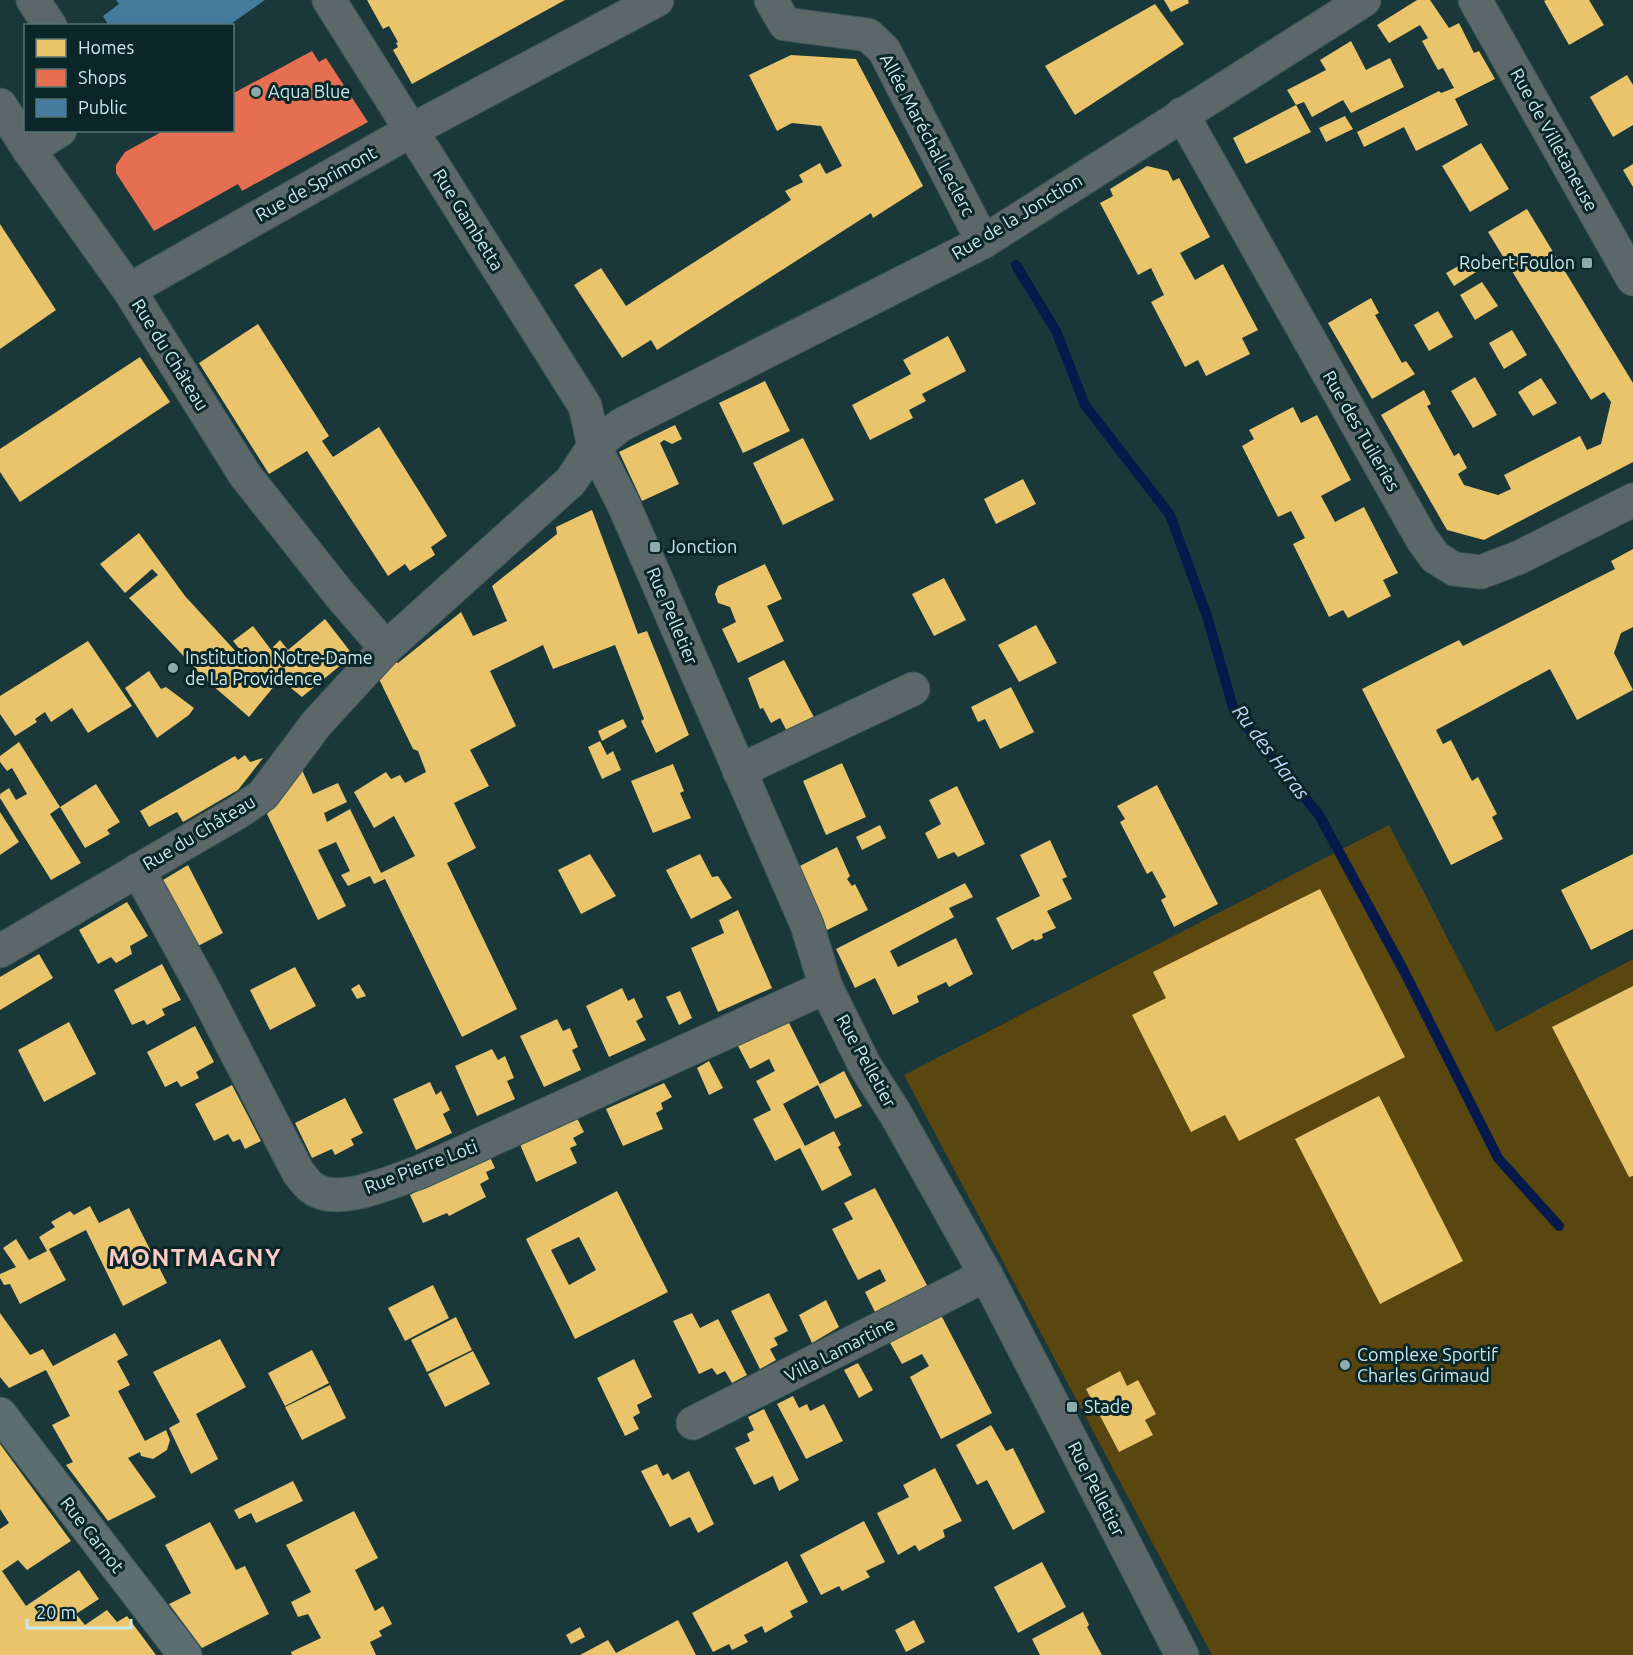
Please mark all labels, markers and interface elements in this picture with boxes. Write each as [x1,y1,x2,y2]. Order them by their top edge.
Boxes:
legend [24,24,234,132]
text: Homes [78,37,135,57]
street label: Allée Maréchal Leclerc [877,50,979,219]
street label: Rue de Villetaneuse [1507,65,1603,215]
text: Shops [78,67,127,87]
place label: Aqua Blue [268,81,350,101]
marker: Aqua Blue [249,85,263,99]
text: Public [78,97,127,117]
street label: Rue de Sprimont [252,142,379,225]
street label: Rue Gambetta [430,165,508,274]
street label: Rue de la Jonction [948,169,1085,263]
place label: Robert Foulon [1459,252,1575,272]
marker: Robert Foulon [1580,256,1594,270]
street label: Rue du Château [129,295,213,414]
street label: Rue des Tuileries [1319,367,1405,494]
place label: Jonction [667,536,737,556]
marker: Jonction [648,540,662,554]
street label: Rue Pelletier [644,564,702,667]
place label: Institution Notre-Dame de La Providence [185,647,373,688]
marker: Institution Notre-Dame de La Providence [166,661,180,675]
water label: Ru des Haras [1228,700,1315,804]
street label: Rue du Château [139,791,258,874]
street label: Rue Pelletier [833,1010,901,1111]
street label: Rue Pierre Loti [361,1135,480,1197]
district label: MONTMAGNY [108,1244,282,1271]
street label: Villa Lamartine [781,1313,898,1385]
place label: Complexe Sportif Charles Grimaud [1357,1344,1498,1385]
marker: Complexe Sportif Charles Grimaud [1338,1358,1352,1372]
place label: Stade [1084,1396,1130,1416]
marker: Stade [1065,1400,1079,1414]
street label: Rue Pelletier [1064,1438,1129,1539]
street label: Rue Carnot [57,1493,129,1576]
scale bar [27,1592,130,1630]
text: 20 m [36,1602,76,1622]

